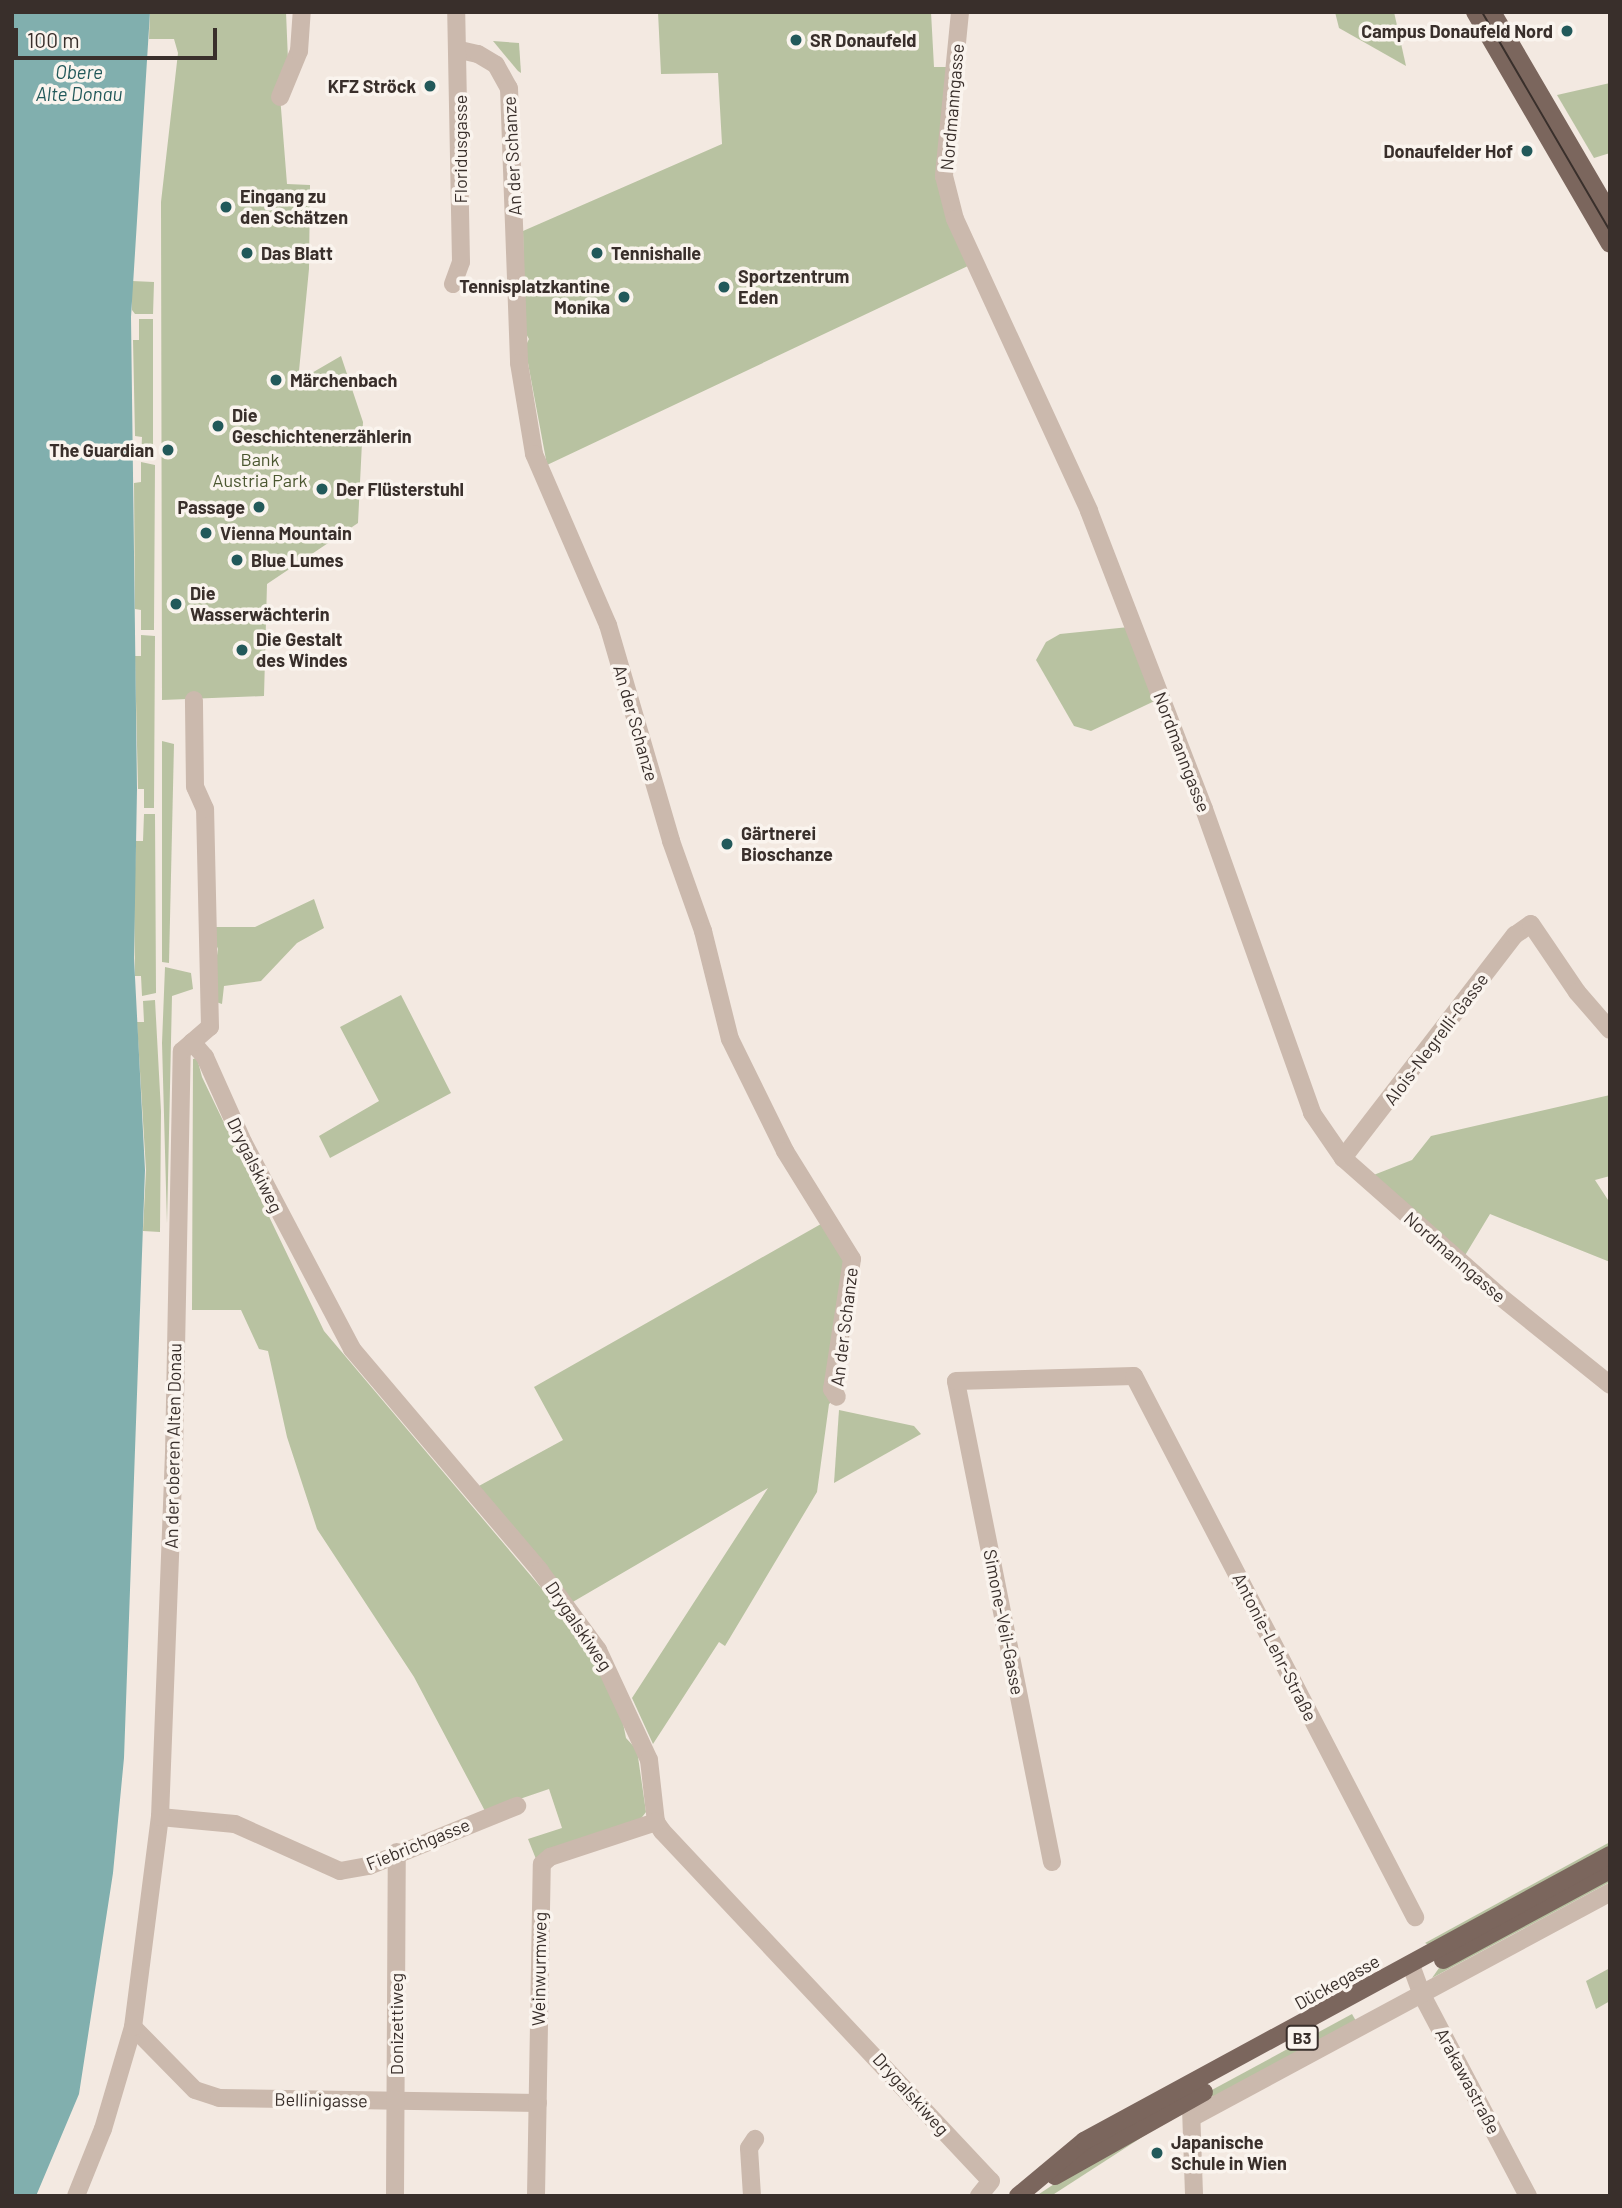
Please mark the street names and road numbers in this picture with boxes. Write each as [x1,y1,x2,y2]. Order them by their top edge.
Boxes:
street label: Nordmanngasse [936,43,968,171]
street label: Floridusgasse [449,95,471,203]
street label: An der Schanze [498,96,526,216]
street label: An der Schanze [609,662,663,784]
street label: Nordmanngasse [1149,689,1215,815]
street label: Alois-Negrelli-Gasse [1379,969,1493,1109]
street label: Drygalskiweg [223,1114,287,1216]
street label: Nordmanngasse [1400,1207,1510,1307]
street label: An der Schanze [826,1266,862,1388]
street label: An der oberen Alten Donau [160,1343,186,1549]
street label: Simone-Veil-Gasse [979,1547,1029,1697]
street label: Antonie-Lehr-Straße [1228,1569,1322,1725]
street label: Drygalskiweg [541,1577,617,1675]
street label: Fiebrichgasse [363,1813,473,1875]
street label: Weinwurmweg [527,1912,551,2026]
street label: Dückegasse [1291,1950,1383,2014]
street label: Donizettiweg [385,1973,407,2075]
street label: Arakawastraße [1431,2024,1505,2138]
road number: B3 [1284,2026,1320,2050]
street label: Drygalskiweg [868,2048,954,2140]
street label: Bellinigasse [274,2088,368,2112]

